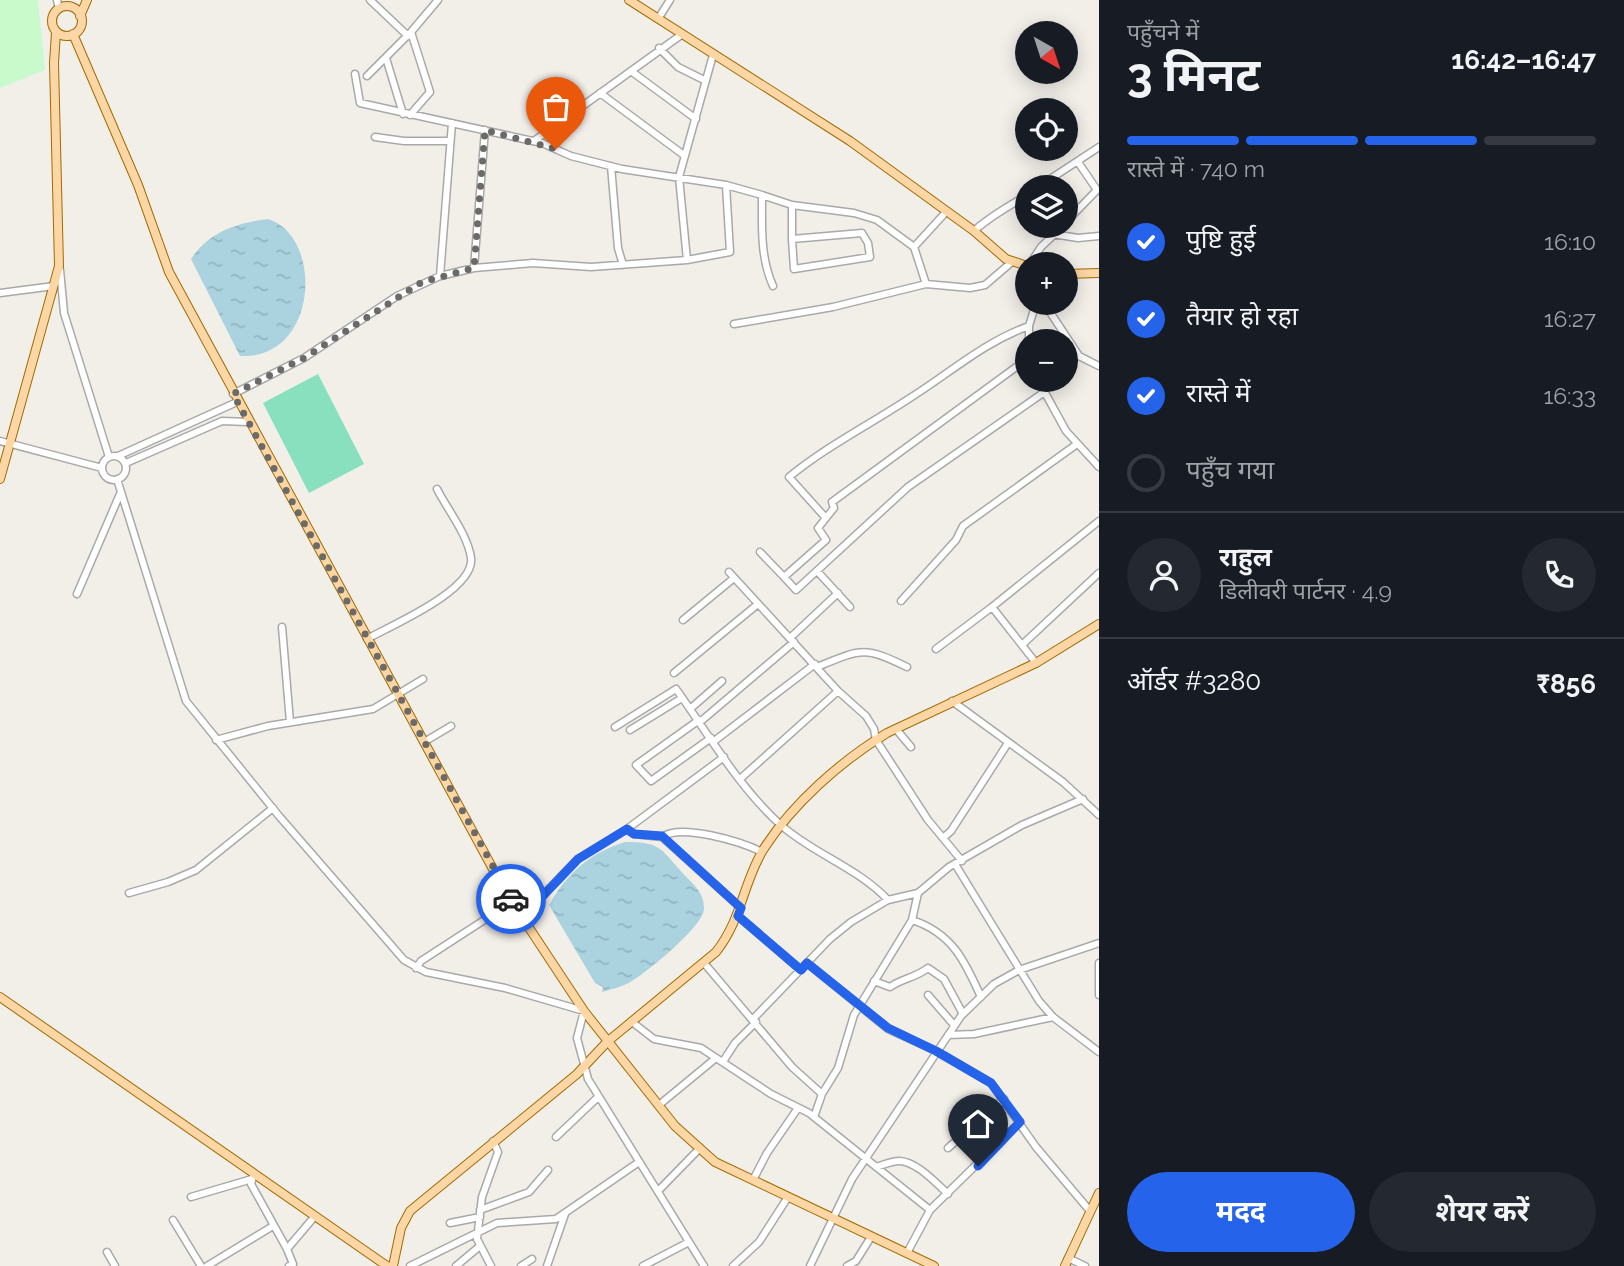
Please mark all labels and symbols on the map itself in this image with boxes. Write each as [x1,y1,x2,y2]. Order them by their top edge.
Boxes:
north arrow [1015,21,1078,84]
pin [526,77,586,149]
courier [476,864,546,934]
pin [948,1094,1008,1166]

